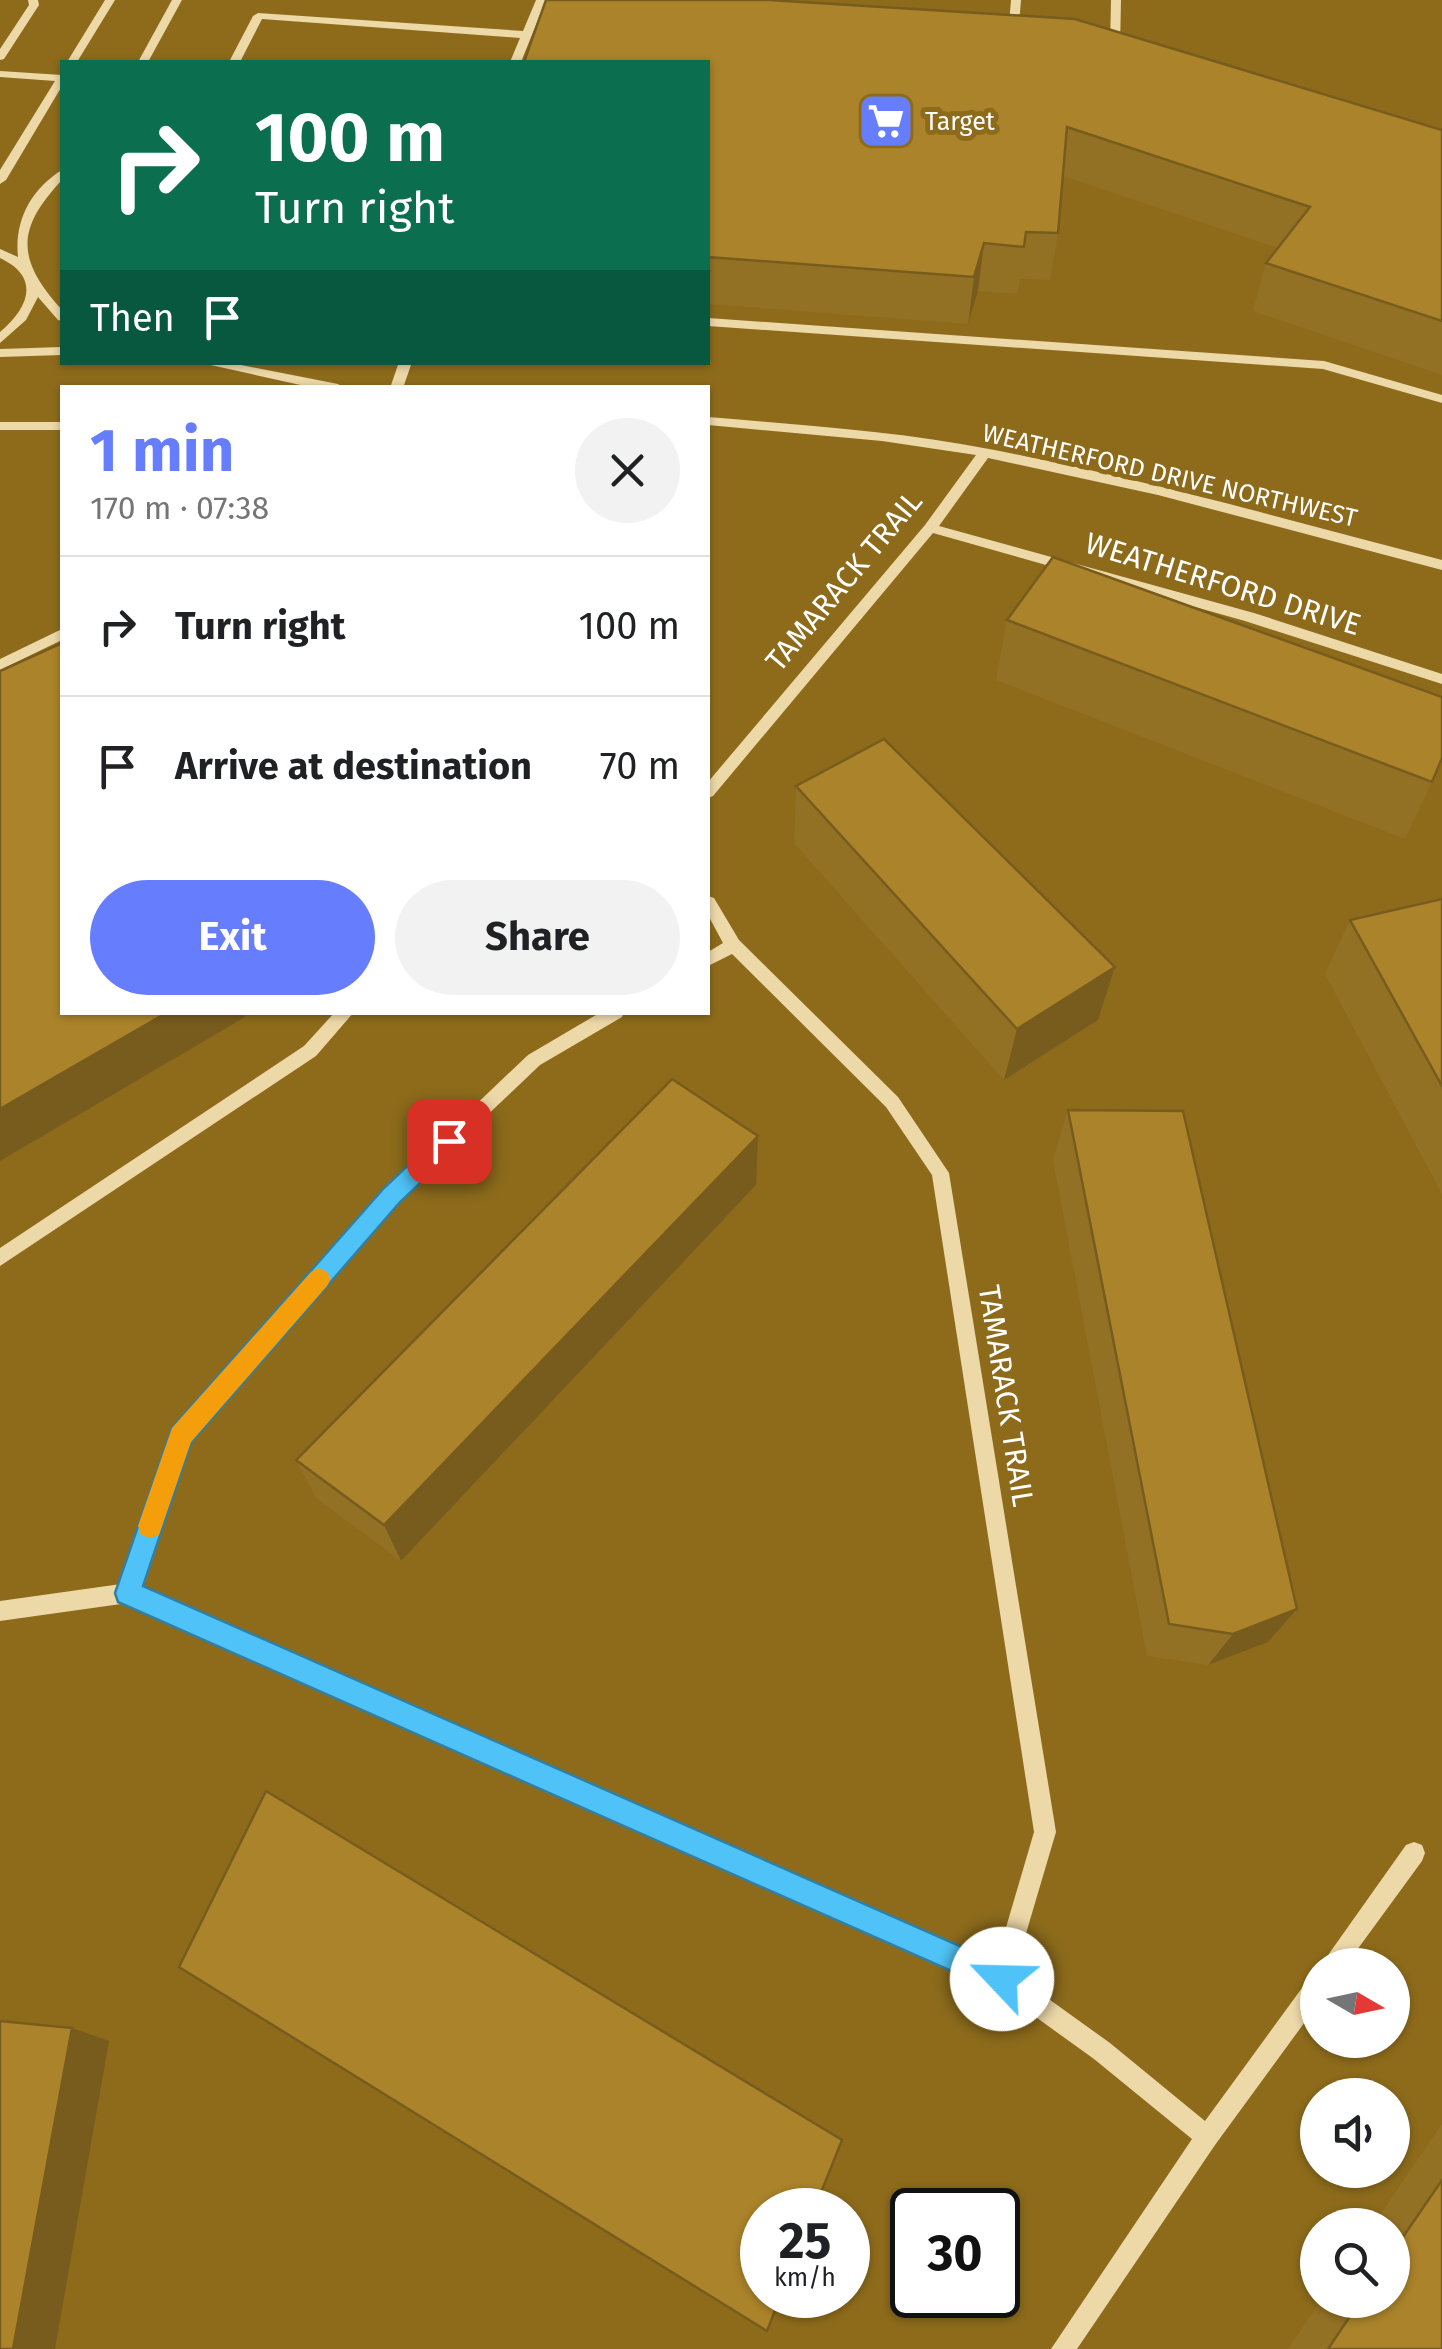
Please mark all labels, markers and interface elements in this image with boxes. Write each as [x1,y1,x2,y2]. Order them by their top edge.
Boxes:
supermarket icon: Target [856,91,916,151]
text: 100 m [255,96,445,180]
icon: right [90,100,220,230]
place label: Target [925,107,996,137]
text: Turn right [255,181,454,235]
icon: arrive [195,290,250,345]
text: Then [90,295,175,341]
text: 1 min [90,415,234,487]
button: close [575,418,680,523]
street label: WEATHERFORD DRIVE NORTHWEST [979,418,1360,534]
street label: TAMARACK TRAIL [758,484,930,678]
text: 170 m · 07:38 [90,489,269,527]
street label: WEATHERFORD DRIVE [1081,525,1365,643]
icon: right [90,599,145,654]
text: Turn right [175,603,345,649]
text: 100 m [579,603,680,649]
icon: arrive [90,739,145,794]
text: Arrive at destination [175,743,532,789]
text: 70 m [600,743,680,789]
button: Exit [90,880,375,995]
button: Share [395,880,680,995]
pin [407,1099,492,1184]
icon: arrive [422,1114,477,1169]
street label: TAMARACK TRAIL [971,1283,1041,1509]
position arrow [950,1927,1054,2031]
north arrow [1300,1948,1410,2058]
map controls [1300,1948,1410,2318]
button: sound [1300,2078,1410,2188]
speed limit sign: 30 [890,2188,1020,2318]
button: search [1300,2208,1410,2318]
text: 25 [779,2211,831,2271]
text: km/h [774,2263,836,2293]

